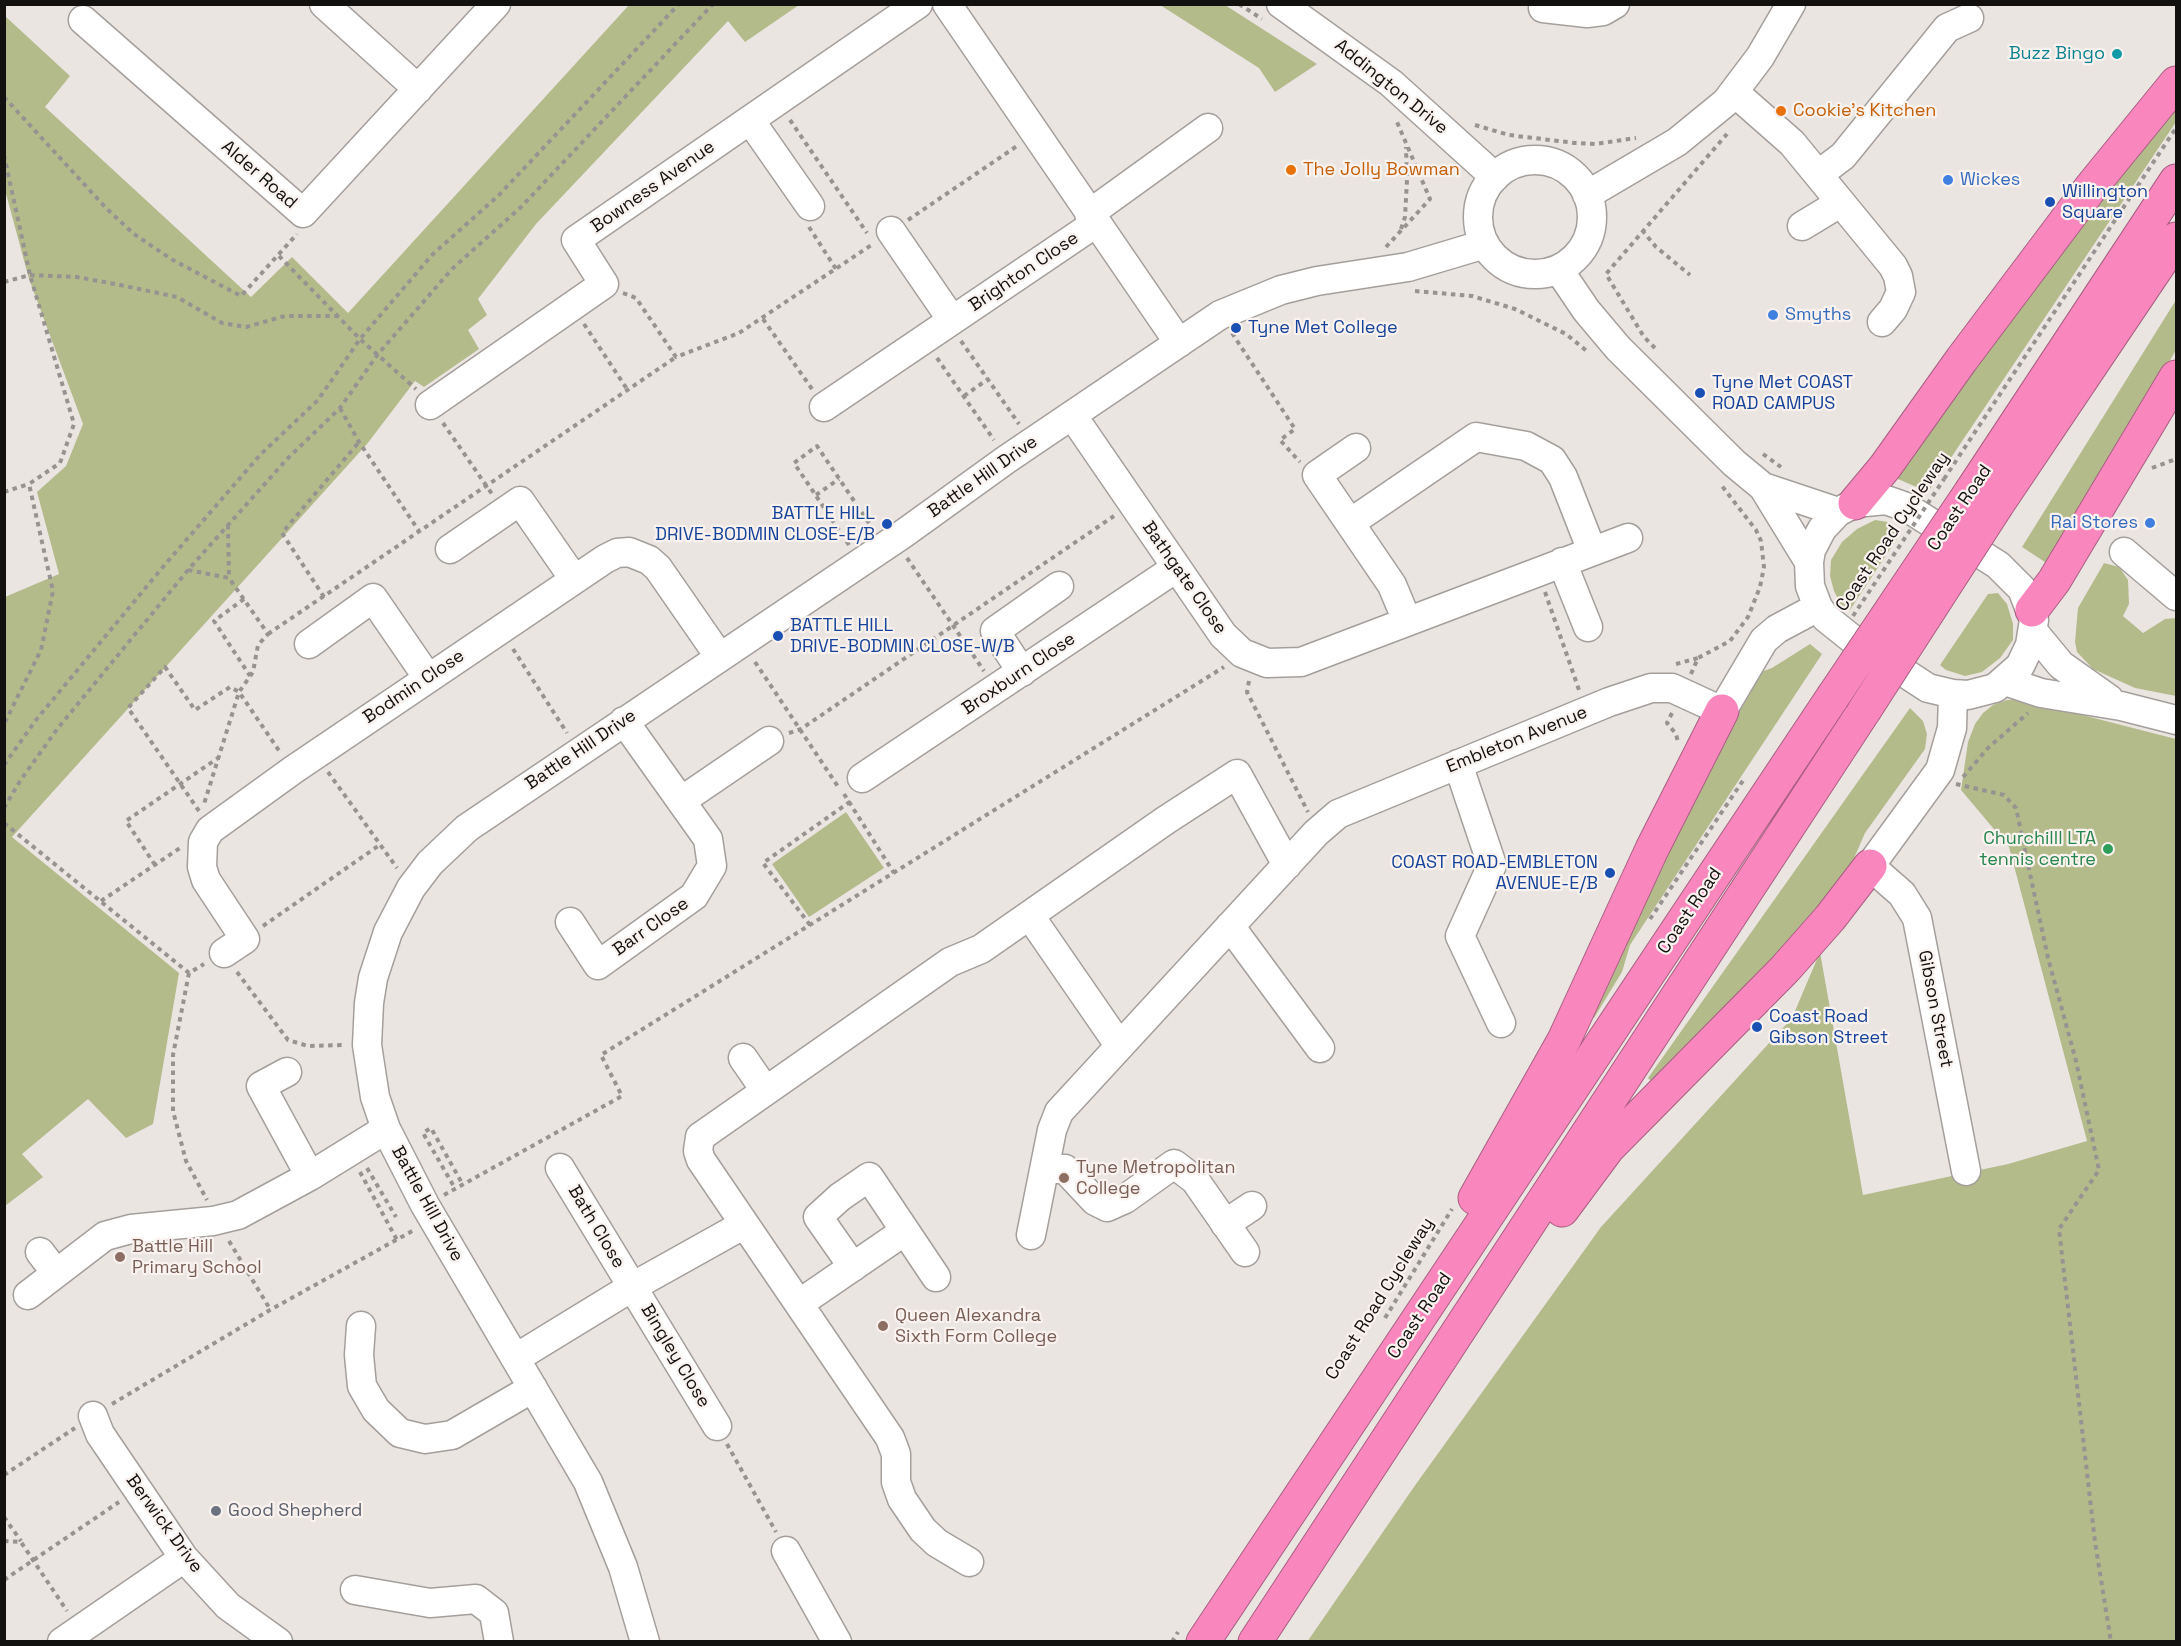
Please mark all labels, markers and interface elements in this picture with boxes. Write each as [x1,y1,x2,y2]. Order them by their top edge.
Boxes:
street label: Addington Drive [1330,35,1452,139]
place label: Buzz Bingo [2009,43,2105,65]
marker: Buzz Bingo [2110,47,2124,61]
place label: Cookie's Kitchen [1793,100,1936,122]
marker: Cookie's Kitchen [1774,104,1788,118]
street label: Alder Road [217,136,301,214]
street label: Bowness Avenue [587,136,719,238]
place label: The Jolly Bowman [1303,159,1460,181]
marker: The Jolly Bowman [1284,163,1298,177]
place label: Wickes [1960,169,2020,191]
marker: Wickes [1941,173,1955,187]
place label: Willington Square [2062,181,2148,224]
marker: Willington Square [2043,195,2057,209]
street label: Brighton Close [965,227,1083,317]
place label: Smyths [1785,304,1851,326]
marker: Smyths [1766,308,1780,322]
place label: Tyne Met College [1248,317,1398,339]
marker: Tyne Met College [1229,321,1243,335]
place label: Tyne Met COAST ROAD CAMPUS [1712,372,1853,415]
marker: Tyne Met COAST ROAD CAMPUS [1693,386,1707,400]
street label: Battle Hill Drive [924,431,1042,523]
street label: Coast Road Cycleway [1832,448,1954,616]
street label: Coast Road [1923,461,1997,555]
place label: BATTLE HILL DRIVE-BODMIN CLOSE-E/B [655,503,875,546]
place label: Rai Stores [2051,512,2138,534]
marker: Rai Stores [2143,516,2157,530]
marker: BATTLE HILL DRIVE-BODMIN CLOSE-E/B [880,517,894,531]
street label: Bathgate Close [1137,517,1231,639]
place label: BATTLE HILL DRIVE-BODMIN CLOSE-W/B [790,615,1015,658]
street label: Broxburn Close [958,628,1080,720]
marker: BATTLE HILL DRIVE-BODMIN CLOSE-W/B [771,629,785,643]
street label: Bodmin Close [359,645,469,729]
street label: Embleton Avenue [1443,702,1591,778]
street label: Battle Hill Drive [522,705,640,795]
place label: Churchilll LTA tennis centre [1979,828,2096,870]
marker: Churchilll LTA tennis centre [2101,842,2115,856]
place label: COAST ROAD-EMBLETON AVENUE-E/B [1391,852,1598,894]
street label: Coast Road [1653,864,1727,958]
marker: COAST ROAD-EMBLETON AVENUE-E/B [1603,866,1617,880]
street label: Barr Close [609,893,693,961]
street label: Gibson Street [1913,948,1957,1070]
place label: Coast Road Gibson Street [1769,1006,1888,1048]
marker: Coast Road Gibson Street [1750,1020,1764,1034]
street label: Battle Hill Drive [386,1142,468,1266]
place label: Tyne Metropolitan College [1076,1157,1235,1200]
marker: Tyne Metropolitan College [1057,1171,1071,1185]
street label: Bath Close [563,1182,629,1272]
street label: Coast Road Cycleway [1321,1214,1439,1384]
place label: Battle Hill Primary School [132,1236,262,1278]
marker: Battle Hill Primary School [113,1250,127,1264]
street label: Coast Road [1383,1269,1457,1363]
street label: Bingley Close [636,1300,714,1412]
place label: Queen Alexandra Sixth Form College [895,1305,1057,1348]
marker: Queen Alexandra Sixth Form College [876,1319,890,1333]
street label: Berwick Drive [121,1471,207,1577]
place label: Good Shepherd [228,1500,362,1522]
marker: Good Shepherd [209,1504,223,1518]

